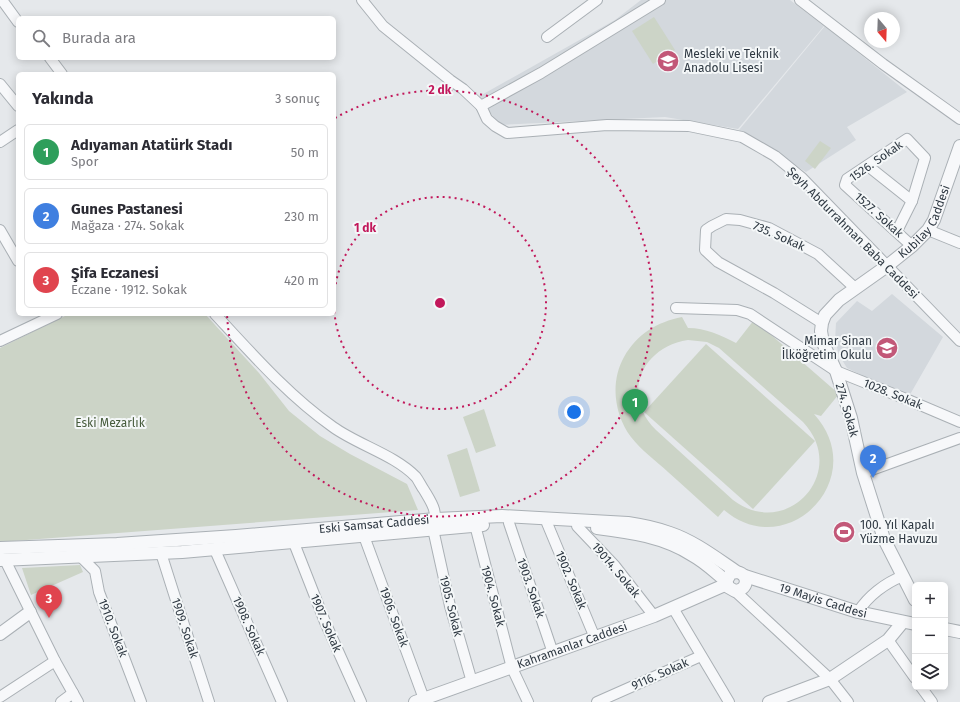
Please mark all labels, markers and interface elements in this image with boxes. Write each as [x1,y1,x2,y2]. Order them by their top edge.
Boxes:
north arrow [864,12,900,48]
search box [16,16,336,60]
icon: search [30,27,52,49]
text: Burada ara [62,29,136,47]
place label: Mesleki ve Teknik Anadolu Lisesi [684,47,779,75]
school or university icon: Mesleki ve Teknik Anadolu Lisesi [655,48,681,74]
text: 2 dk [429,83,452,97]
text: Yakında [32,88,93,109]
text: 3 sonuç [275,91,320,106]
text: Adıyaman Atatürk Stadı [71,136,232,154]
street label: 1526. Sokak [847,137,906,184]
text: 1 [43,145,49,160]
text: 50 m [291,145,319,160]
text: Spor [71,154,98,169]
street label: Şeyh Abdurrahman Baba Caddesi [784,164,922,302]
street label: Kubilay Caddesi [895,183,953,261]
street label: 1527. Sokak [852,190,907,241]
text: Gunes Pastanesi [71,200,183,218]
text: 2 [43,209,49,224]
text: 230 m [284,209,319,224]
text: Mağaza · 274. Sokak [71,218,184,233]
street label: 735. Sokak [751,218,808,254]
text: 1 dk [354,221,376,235]
text: Şifa Eczanesi [71,264,159,282]
text: 3 [43,273,49,288]
text: 420 m [284,273,319,288]
text: Eczane · 1912. Sokak [71,282,187,297]
centre of rings [433,296,447,310]
place label: Mimar Sinan İlköğretim Okulu [782,334,872,362]
school or university icon: Mimar Sinan İlköğretim Okulu [874,335,900,361]
street label: 1028. Sokak [861,376,925,413]
street label: 274. Sokak [833,381,862,439]
pin: 1 [622,389,648,422]
your location [564,402,584,422]
park label: Eski Mezarlık [75,416,146,430]
pin: 2 [860,445,886,478]
street label: Eski Samsat Caddesi [318,513,430,536]
place label: 100. Yıl Kapalı Yüzme Havuzu [860,518,938,546]
sports icon: 100. Yıl Kapalı Yüzme Havuzu [831,519,857,545]
street label: 19014. Sokak [589,540,644,601]
street label: 1902. Sokak [552,549,590,612]
street label: 1903. Sokak [514,556,548,621]
street label: 1904. Sokak [478,564,508,629]
street label: 1905. Sokak [437,574,466,639]
street label: 19 Mayis Caddesi [777,580,868,621]
map controls [912,582,948,690]
button: + [912,582,948,618]
pin: 3 [36,585,62,618]
street label: 1906. Sokak [377,585,412,650]
street label: 1907. Sokak [308,592,345,655]
street label: 1908. Sokak [230,594,269,658]
street label: 1909. Sokak [169,596,202,661]
street label: 1910. Sokak [95,597,131,660]
button: − [912,618,948,654]
street label: Kahramanlar Caddesi [515,619,629,672]
button: layers [912,654,948,690]
street label: 9116. Sokak [629,655,691,693]

